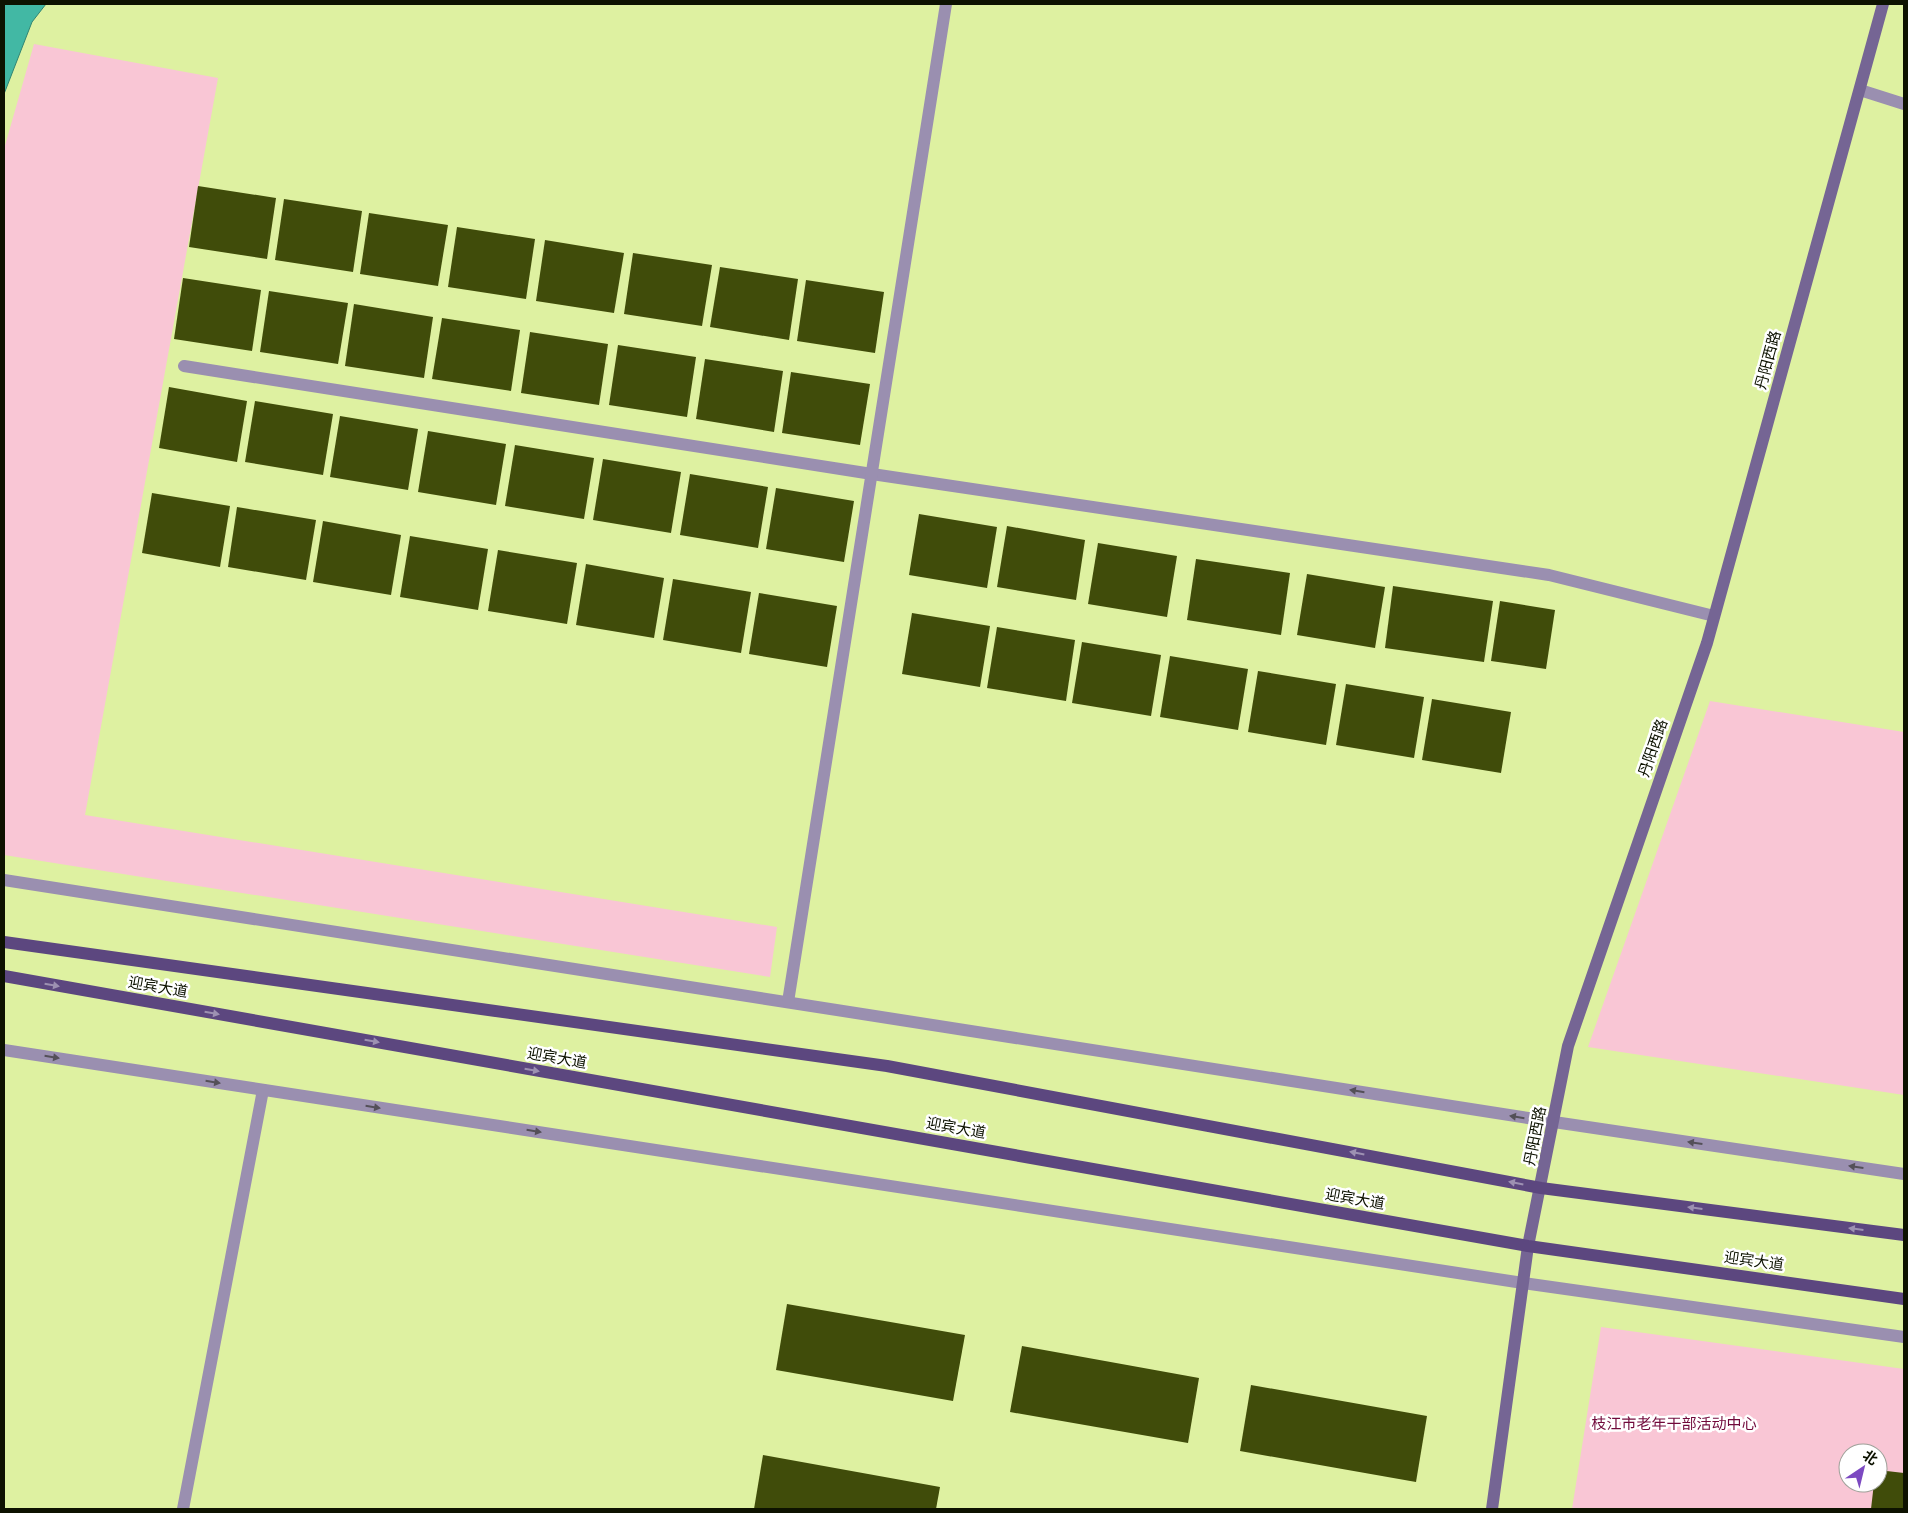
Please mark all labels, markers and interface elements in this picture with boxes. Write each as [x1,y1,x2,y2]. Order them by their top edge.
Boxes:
street label: 丹阳西路 [1752,329,1784,391]
street label: 丹阳西路 [1635,717,1671,779]
street label: 迎宾大道 [127,973,189,1001]
one-way arrow [44,981,60,989]
one-way arrow [204,1009,220,1017]
one-way arrow [364,1038,380,1046]
street label: 迎宾大道 [526,1044,588,1072]
one-way arrow [44,1054,60,1062]
one-way arrow [524,1066,540,1074]
one-way arrow [205,1078,221,1086]
one-way arrow [1348,1087,1364,1095]
one-way arrow [366,1103,382,1111]
street label: 丹阳西路 [1520,1105,1550,1167]
one-way arrow [1509,1112,1525,1120]
street label: 迎宾大道 [925,1114,987,1142]
one-way arrow [526,1127,542,1135]
one-way arrow [1687,1139,1703,1147]
one-way arrow [1348,1149,1364,1157]
one-way arrow [1848,1162,1864,1170]
one-way arrow [1508,1179,1524,1187]
street label: 迎宾大道 [1324,1185,1386,1213]
one-way arrow [1686,1204,1702,1212]
one-way arrow [1848,1225,1864,1233]
street label: 迎宾大道 [1723,1248,1785,1274]
park label: 枝江市老年干部活动中心 [1591,1415,1757,1433]
north arrow [1838,1443,1888,1493]
text: 北 [1860,1447,1881,1469]

